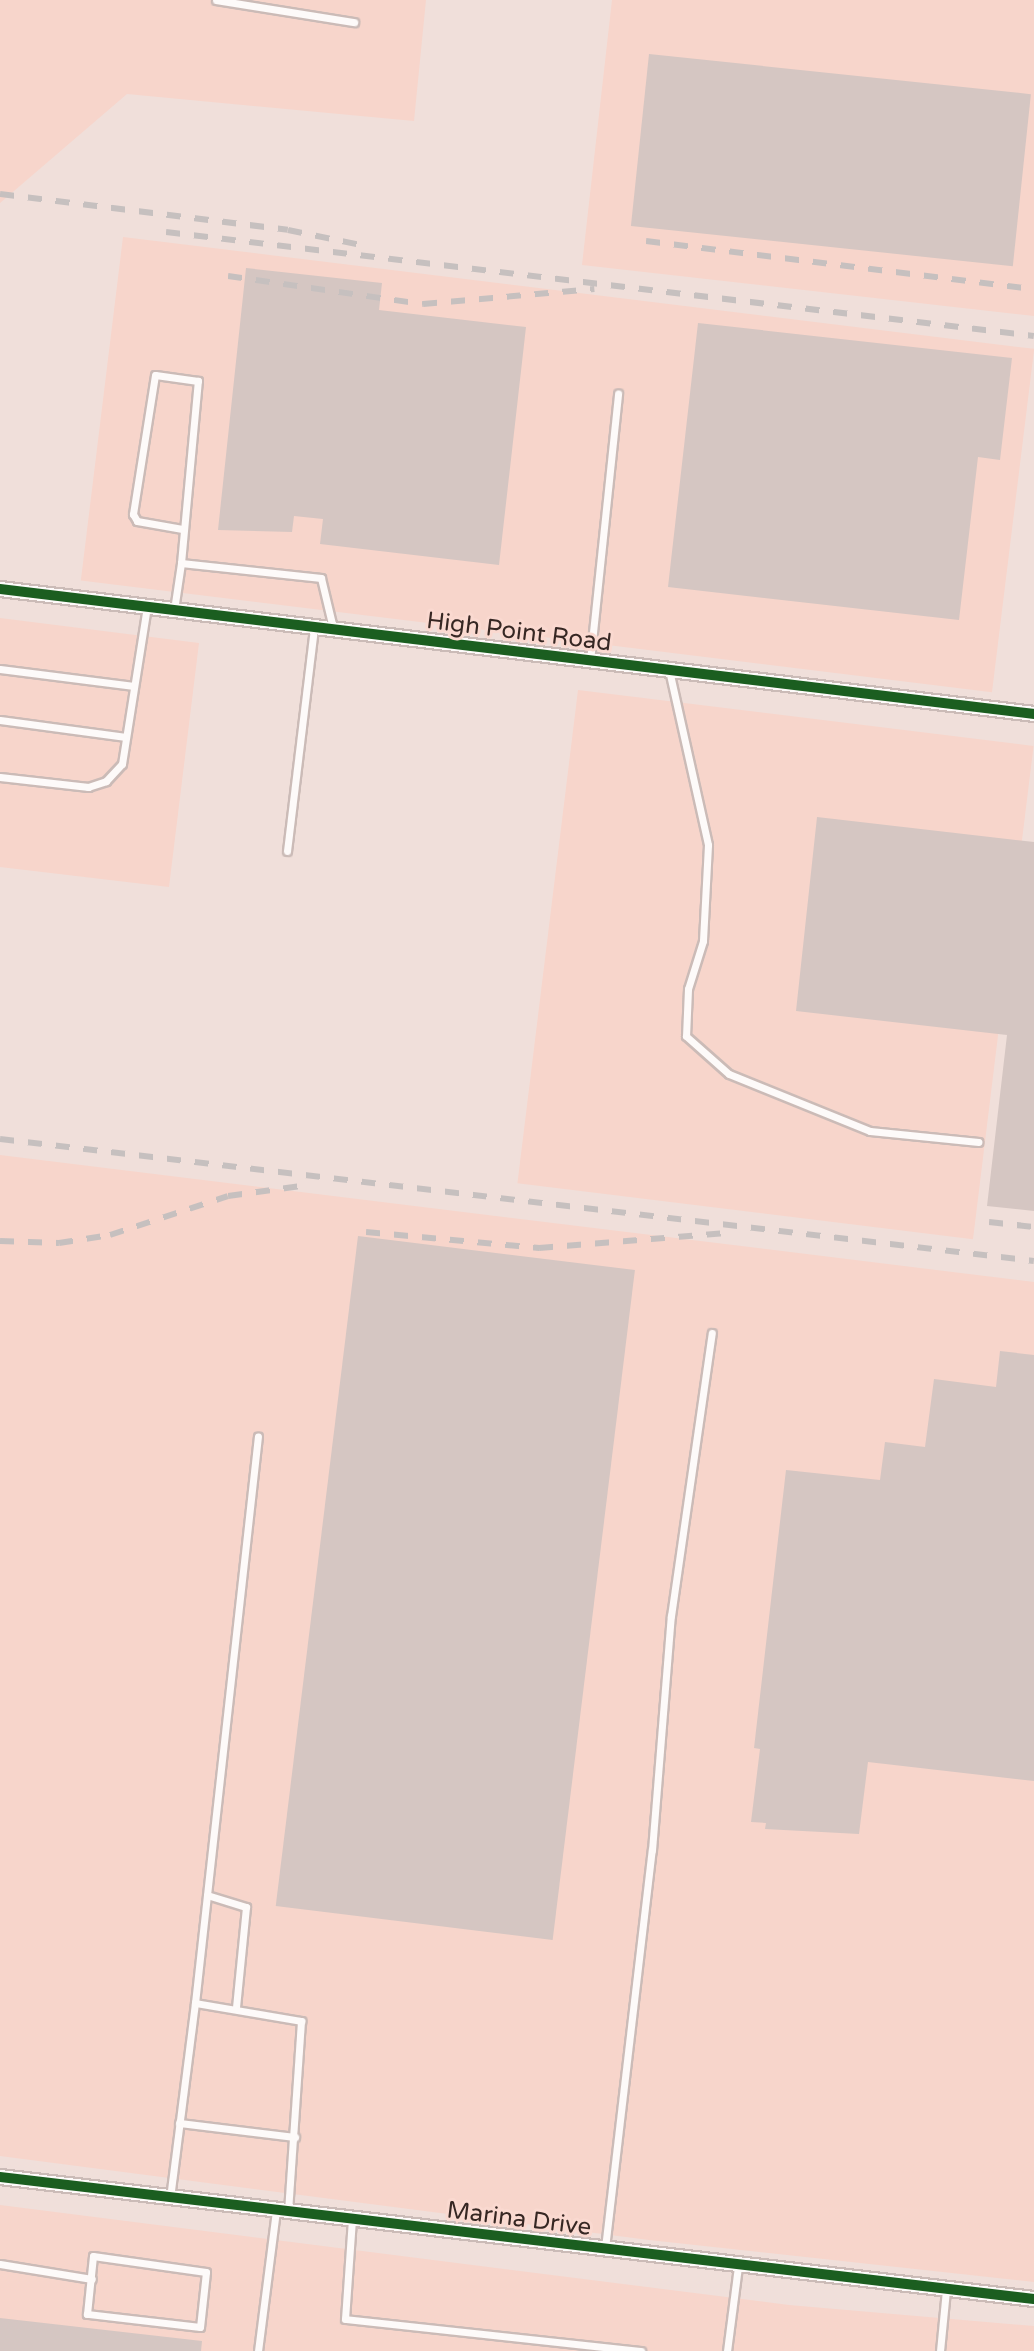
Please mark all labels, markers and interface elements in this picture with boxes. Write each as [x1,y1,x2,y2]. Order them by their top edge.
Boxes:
street label: High Point Road [425,606,613,658]
street label: Marina Drive [445,2196,593,2242]

